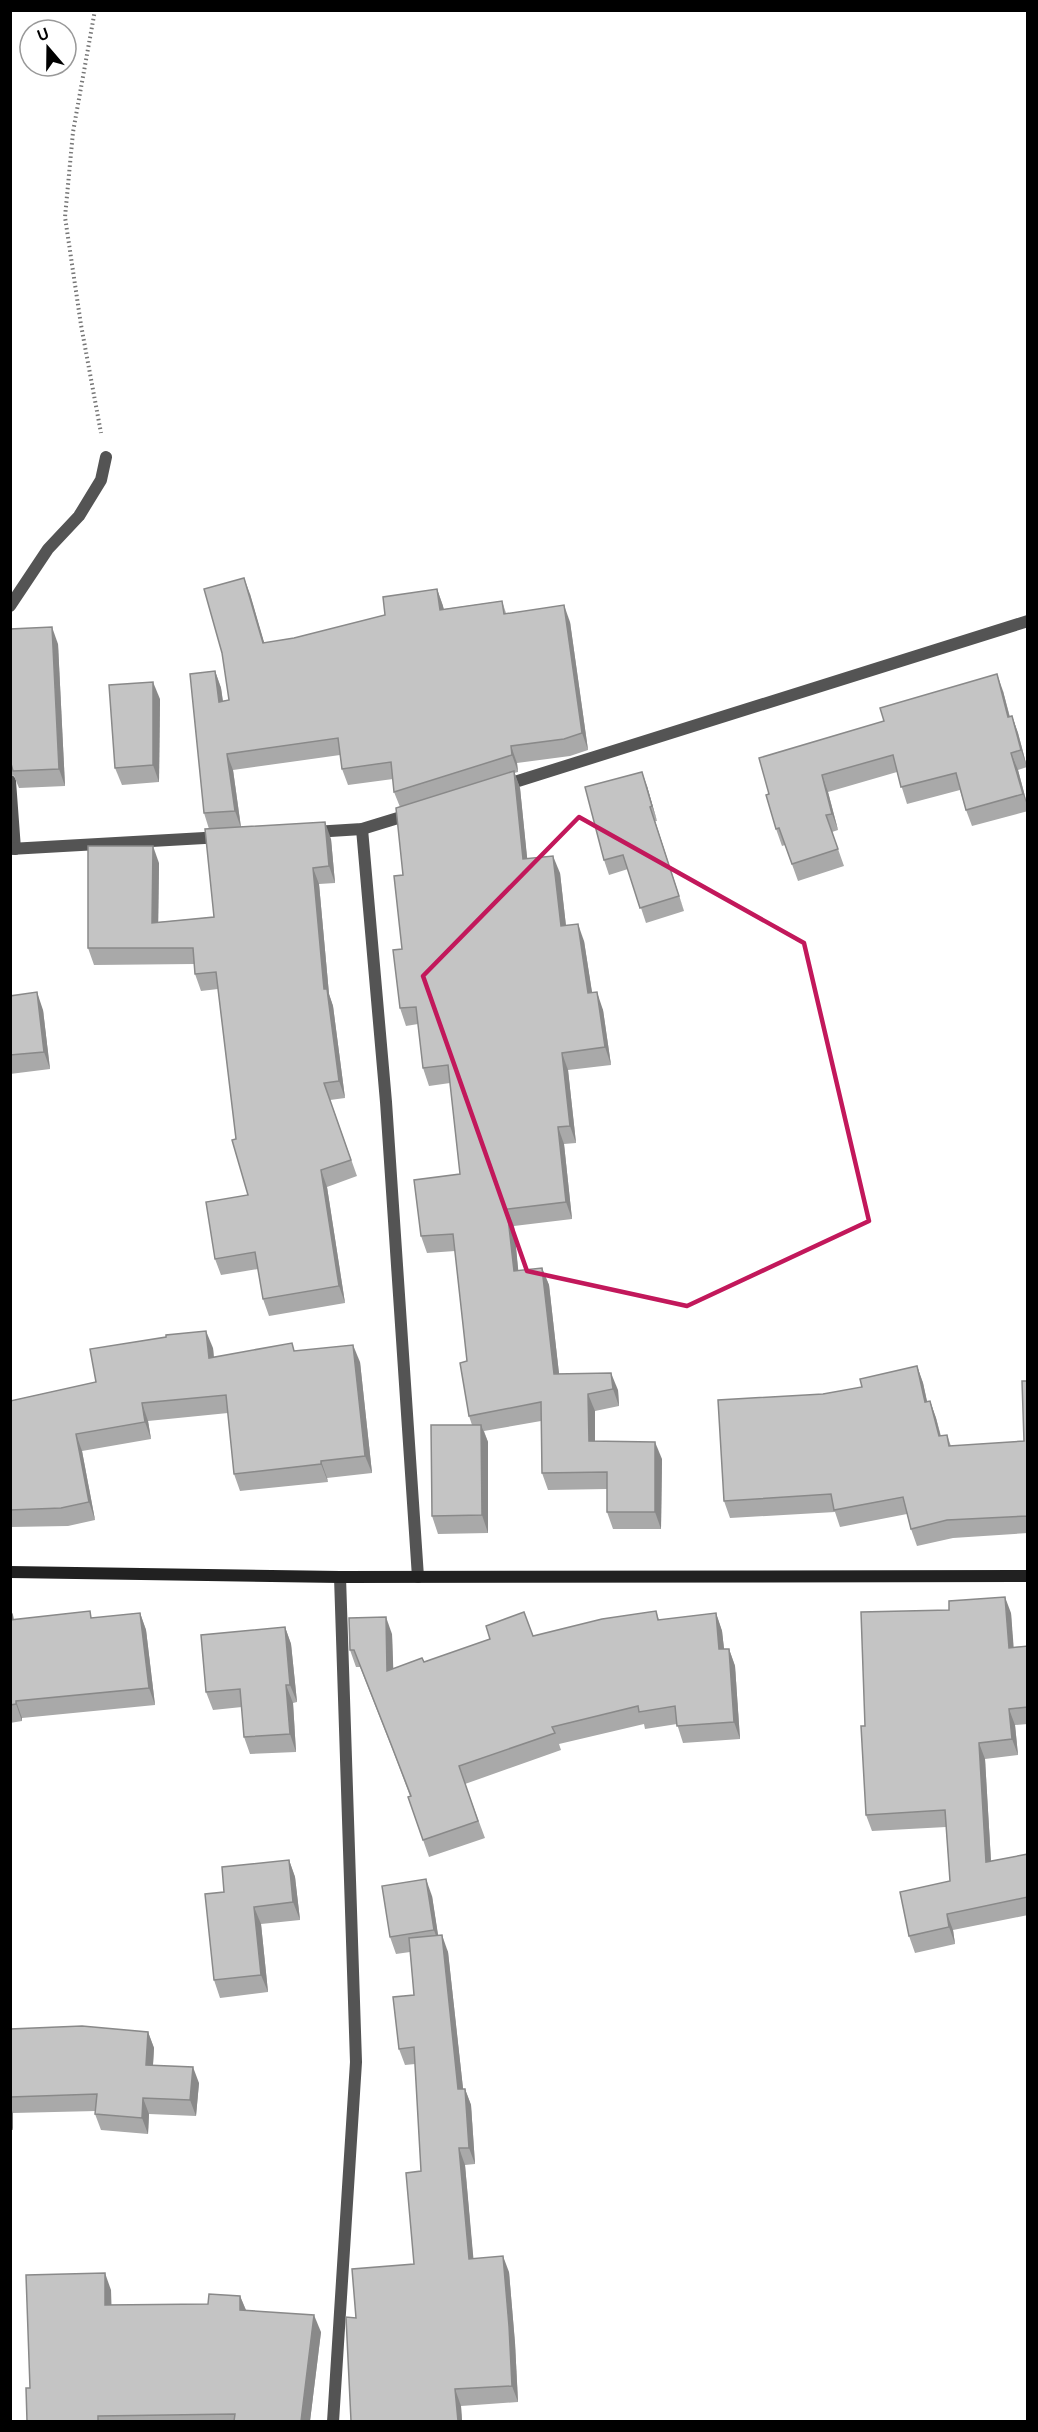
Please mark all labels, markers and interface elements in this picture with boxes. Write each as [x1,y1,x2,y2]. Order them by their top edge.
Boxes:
north arrow [18,18,78,78]
text: U [34,23,52,46]

